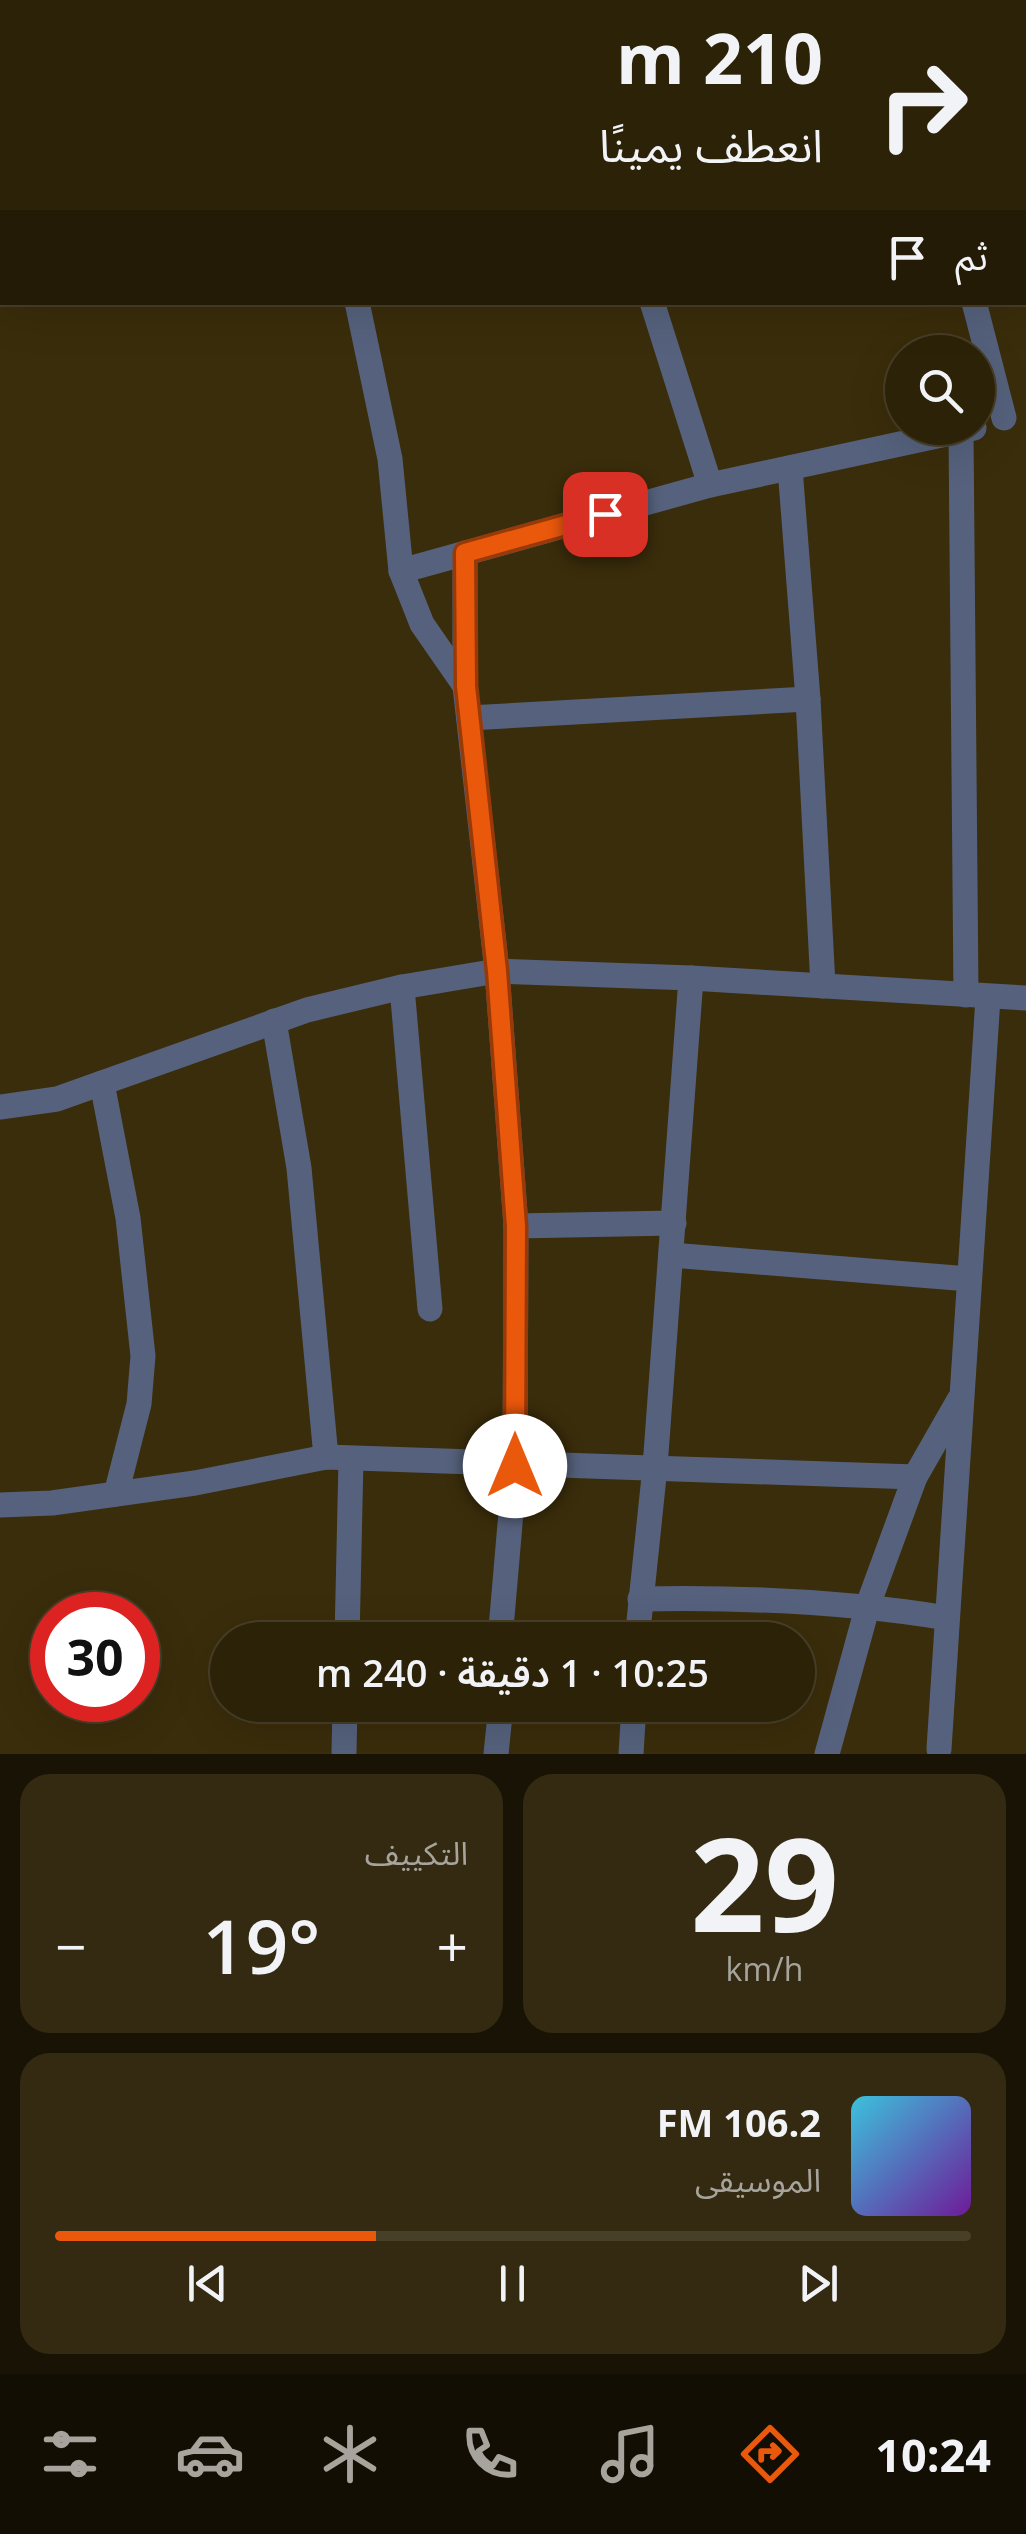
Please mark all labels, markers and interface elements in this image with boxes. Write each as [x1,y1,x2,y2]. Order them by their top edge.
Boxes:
text: 210 m [616,9,823,105]
icon: right [858,40,988,170]
text: انعطف يمينًا [599,114,823,175]
text: ثم [955,229,988,281]
icon: arrive [880,230,935,285]
map controls [885,335,995,445]
button: search [885,335,995,445]
pin [563,472,648,557]
icon: arrive [578,487,633,542]
position arrow [463,1414,567,1518]
speed limit sign: 30 [30,1592,160,1722]
text: 10:25 · 1 دقيقة · 240 m [316,1646,709,1698]
text: 29 [690,1793,839,1970]
text: التكييف [365,1831,468,1874]
text: 19° [203,1894,320,1996]
text: − [55,1908,86,1983]
text: + [437,1908,468,1983]
text: km/h [726,1947,803,1990]
text: 106.2 FM [657,2096,821,2148]
text: الموسيقى [695,2158,821,2201]
icon: previous [180,2256,235,2311]
icon: pause [485,2256,540,2311]
icon: next [791,2256,846,2311]
icon: filters [35,2419,105,2489]
icon: car [175,2419,245,2489]
icon: climate [315,2419,385,2489]
icon: phone [455,2419,525,2489]
icon: music [595,2419,665,2489]
icon: directions [735,2419,805,2489]
text: 10:24 [875,2424,991,2485]

